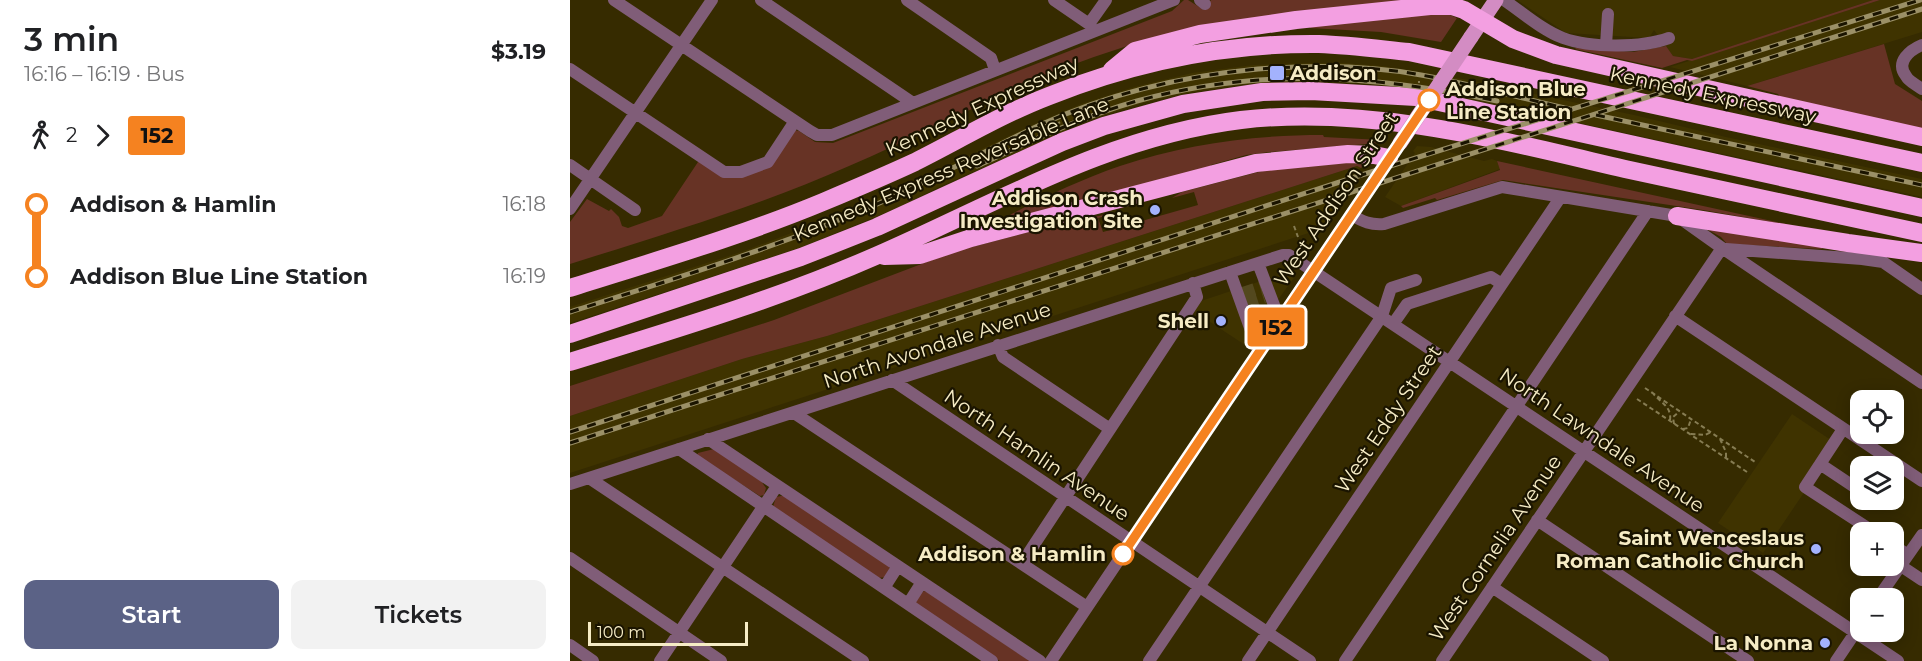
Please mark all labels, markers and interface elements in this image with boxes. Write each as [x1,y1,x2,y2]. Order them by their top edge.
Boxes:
text: 3 min [24,19,119,59]
text: $3.19 [491,38,546,65]
street label: Kennedy Expressway [882,51,1083,161]
place label: Addison [1289,61,1376,85]
street label: Kennedy Expressway [1608,61,1819,129]
text: 16:16 – 16:19 · Bus [24,62,184,86]
marker: Addison [1268,64,1286,82]
place label: Addison Blue Line Station [1445,77,1586,124]
marker: Addison Blue Line Station [1418,89,1440,111]
street label: Kennedy Express Reversable Lane [790,91,1112,247]
street label: West Addison Street [1269,107,1403,291]
icon: walk [24,119,57,152]
icon: forward [86,119,119,152]
text: 2 [66,123,77,147]
text: 152 [140,123,173,148]
place label: Addison Crash Investigation Site [960,186,1143,233]
text: Addison & Hamlin [70,191,276,218]
text: 16:18 [502,192,546,216]
marker: Addison Crash Investigation Site [1148,203,1162,217]
text: Addison Blue Line Station [70,263,368,290]
text: 16:19 [503,264,546,288]
street label: North Avondale Avenue [820,297,1054,393]
line badge: 152 [1242,308,1310,346]
place label: Shell [1158,309,1209,333]
marker: Shell [1214,314,1228,328]
text: 152 [1259,315,1293,340]
street label: West Eddy Street [1330,341,1446,497]
street label: North Lawndale Avenue [1495,362,1709,518]
street label: North Hamlin Avenue [940,384,1134,526]
map controls [1850,390,1904,642]
button: locate [1850,390,1904,444]
street label: West Cornelia Avenue [1424,450,1566,646]
button: layers [1850,456,1904,510]
button: + [1850,522,1904,576]
place label: Saint Wenceslaus Roman Catholic Church [1555,526,1804,573]
place label: Addison & Hamlin [917,542,1106,566]
marker: Saint Wenceslaus Roman Catholic Church [1809,542,1823,556]
marker: Addison & Hamlin [1112,543,1134,565]
button: Start [24,580,279,649]
button: Tickets [291,580,546,649]
button: − [1850,588,1904,642]
scale bar [588,619,748,646]
text: 100 m [597,623,645,642]
place label: La Nonna [1714,631,1813,655]
marker: La Nonna [1818,636,1832,650]

